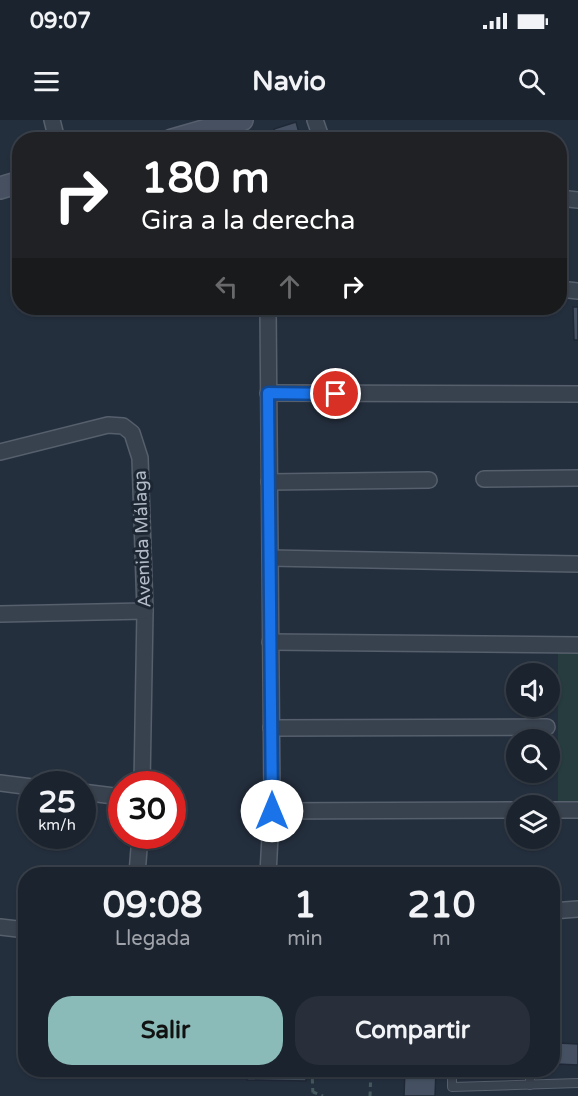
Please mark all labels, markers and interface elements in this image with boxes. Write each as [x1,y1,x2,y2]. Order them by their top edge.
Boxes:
text: 09:07 [30,8,91,34]
icon: menu [30,65,63,98]
text: Navio [252,65,326,98]
icon: search [515,65,548,98]
text: 180 m [141,153,270,204]
icon: right [42,156,120,234]
text: Gira a la derecha [141,204,355,237]
icon: left [210,270,243,303]
icon: ahead [273,270,306,303]
icon: right [336,270,369,303]
pin [310,368,361,419]
icon: arrive [319,377,352,410]
street label: Avenida Málaga [129,470,155,608]
map controls [506,663,560,849]
button: sound [506,663,560,717]
button: search [506,729,560,783]
speed limit sign: 30 [108,771,186,849]
position arrow [240,779,304,843]
text: 25 [38,784,76,821]
button: layers [506,795,560,849]
text: km/h [38,816,76,834]
text: 09:08 [103,884,203,927]
text: 1 [294,884,316,927]
text: 210 [407,884,475,927]
text: Llegada [115,927,190,951]
text: min [287,927,323,951]
text: m [432,927,451,951]
button: Salir [48,996,283,1065]
button: Compartir [295,996,530,1065]

